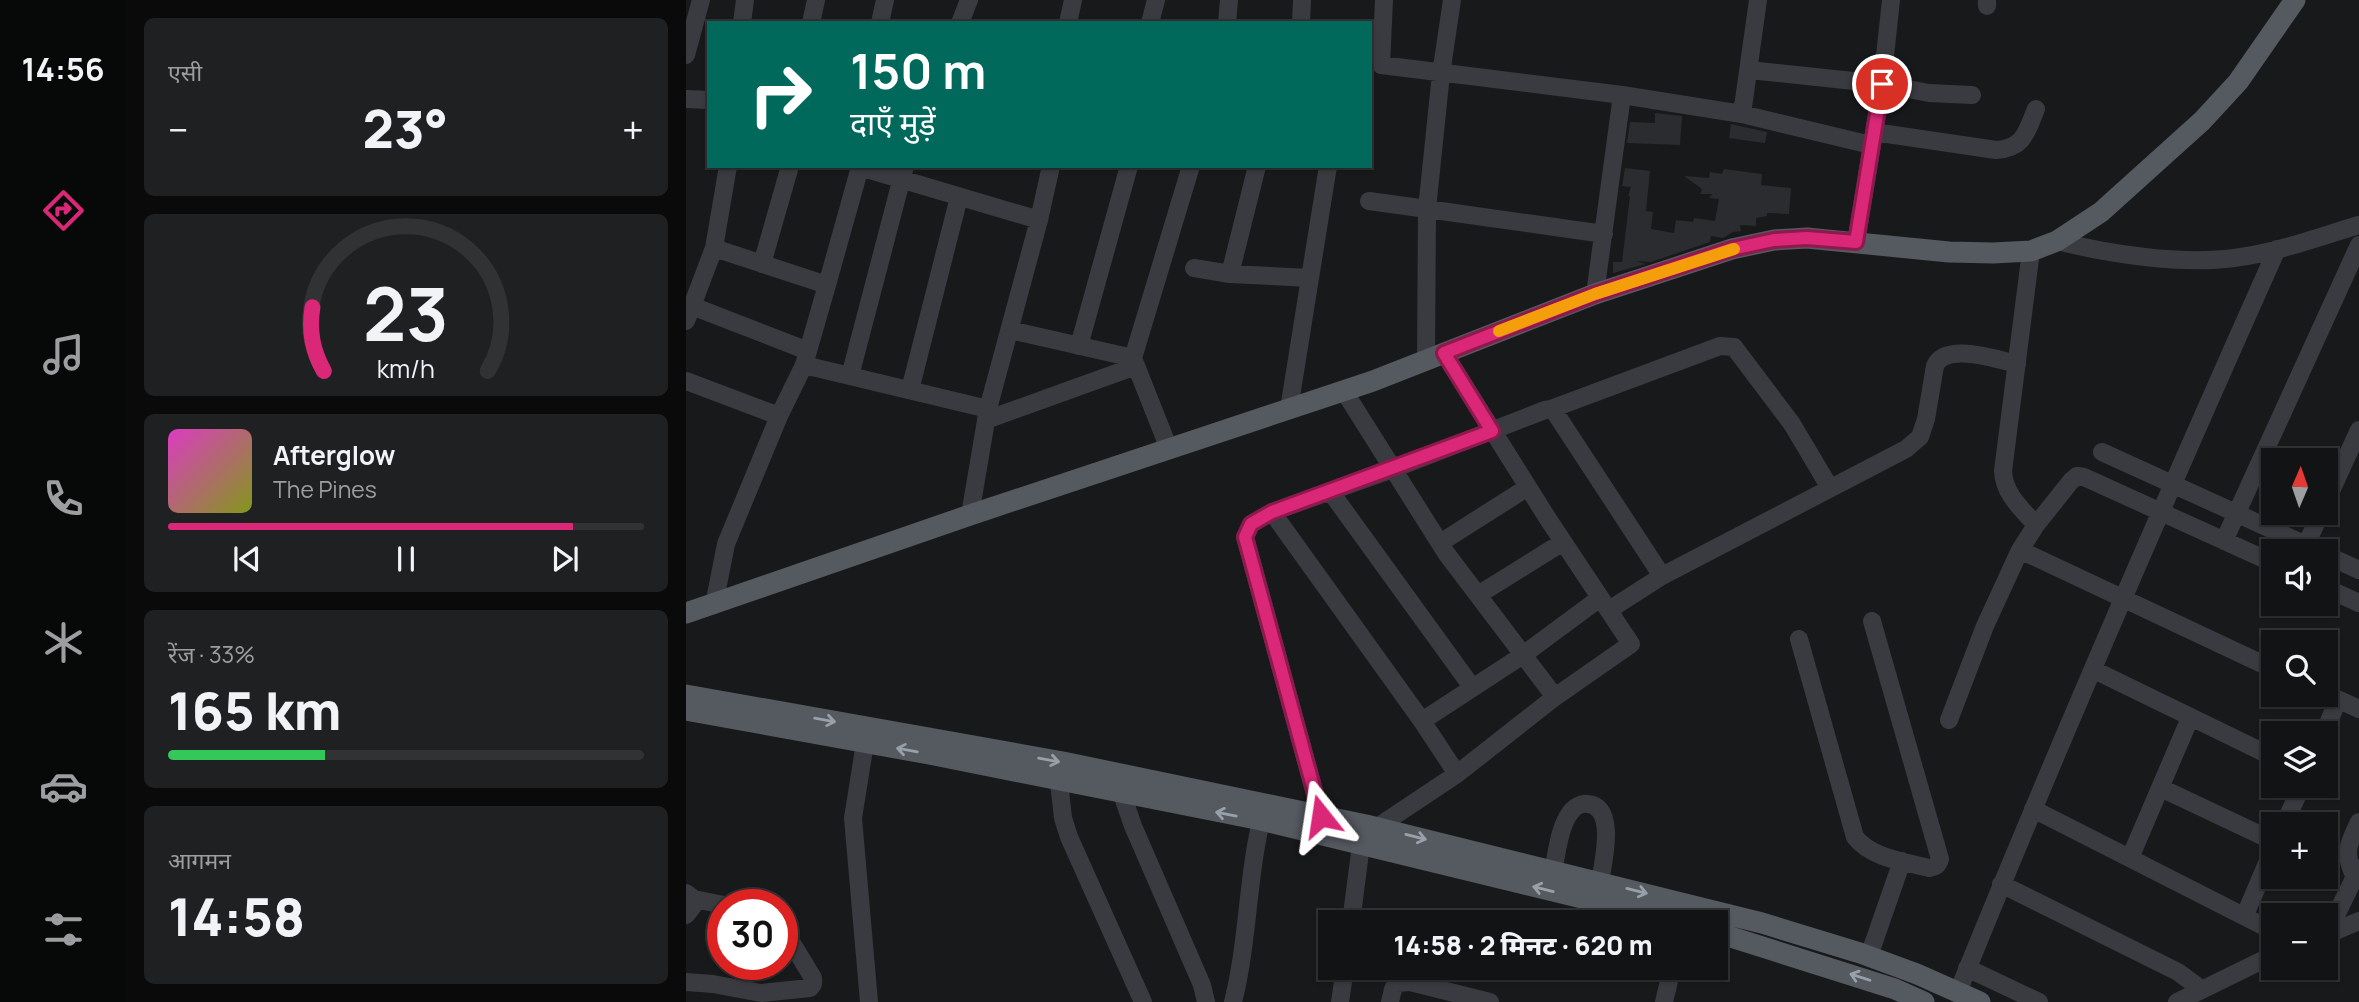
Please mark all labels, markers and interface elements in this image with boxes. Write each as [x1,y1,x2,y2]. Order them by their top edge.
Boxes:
text: 150 m [850,37,986,104]
text: 14:56 [21,47,105,91]
icon: right [735,49,826,140]
pin [1852,54,1912,114]
text: एसी [168,56,202,88]
icon: arrive [1863,65,1901,103]
text: 23° [363,93,448,164]
text: दाएँ मुड़ें [850,101,936,145]
text: − [168,103,189,155]
text: + [622,103,644,155]
icon: directions [39,186,88,235]
text: 23 [363,263,449,363]
icon: music [39,330,88,379]
text: km/h [377,351,435,386]
text: Afterglow [273,437,395,473]
north arrow [2261,448,2338,525]
map controls [2261,448,2338,980]
text: The Pines [273,473,377,505]
icon: phone [39,474,88,523]
button: sound [2261,539,2338,616]
icon: previous [228,540,266,578]
icon: pause [387,540,425,578]
icon: next [546,540,584,578]
icon: climate [39,618,88,667]
button: search [2261,630,2338,707]
text: रेंज · 33% [168,638,255,670]
text: 165 km [168,675,341,746]
one-way arrow [814,714,836,727]
button: layers [2261,721,2338,798]
one-way arrow [896,743,919,757]
one-way arrow [1038,753,1060,767]
icon: car [39,762,88,811]
position arrow [1284,779,1358,853]
one-way arrow [1215,806,1238,820]
button: + [2261,812,2338,889]
one-way arrow [1404,831,1427,844]
text: आगमन [168,844,231,876]
text: 14:58 [168,881,305,952]
one-way arrow [1532,882,1555,895]
one-way arrow [1625,885,1648,898]
speed limit sign: 30 [707,889,798,980]
button: − [2261,903,2338,980]
icon: filters [39,905,88,954]
text: 14:58 · 2 मिनट · 620 m [1393,927,1653,963]
one-way arrow [1850,970,1872,983]

